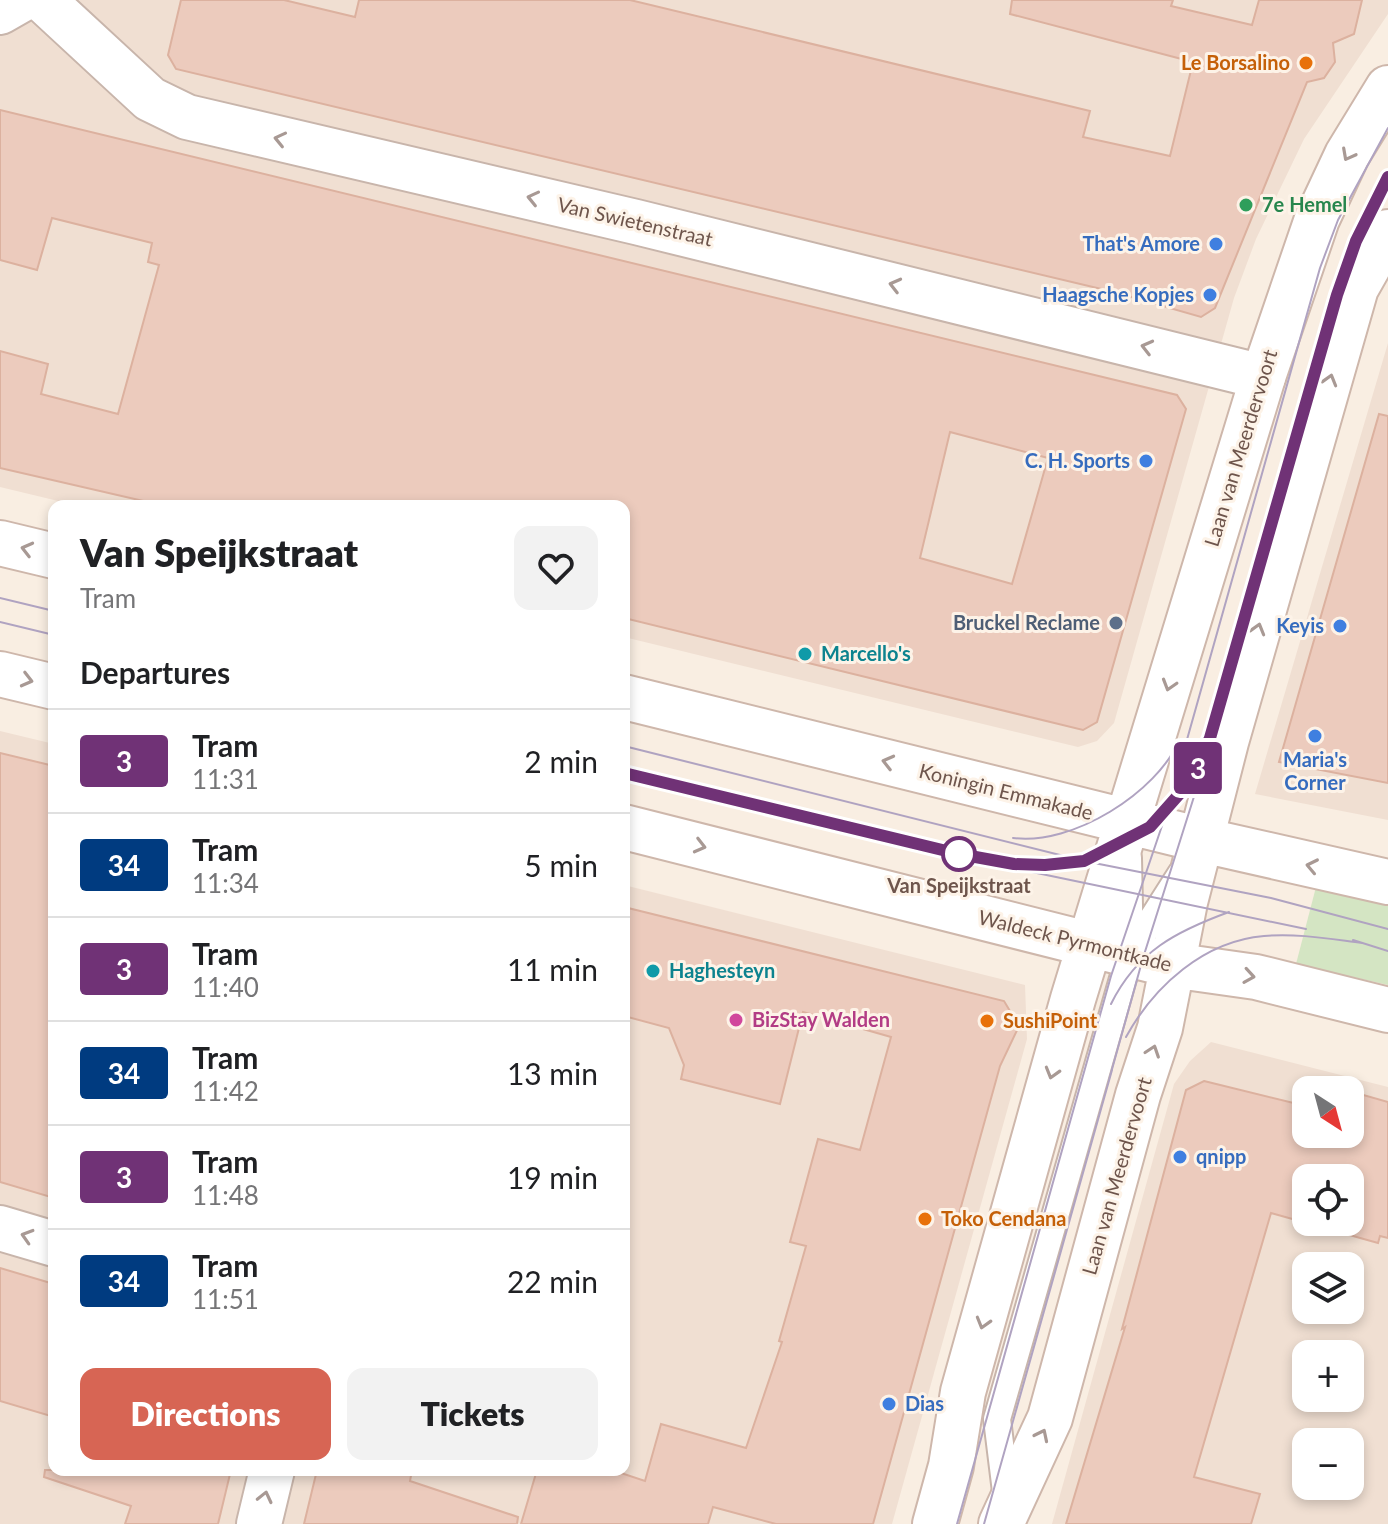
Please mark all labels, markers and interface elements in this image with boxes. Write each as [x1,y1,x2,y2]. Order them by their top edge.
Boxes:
place label: Le Borsalino [1181,50,1290,74]
marker: Le Borsalino [1297,54,1315,72]
one-way arrow [274,131,288,148]
one-way arrow [1342,146,1358,161]
one-way arrow [527,190,541,207]
street label: Van Swietenstraat [555,192,715,251]
place label: 7e Hemel [1262,192,1347,216]
marker: 7e Hemel [1237,196,1255,214]
place label: That's Amore [1083,231,1200,255]
marker: That's Amore [1207,235,1225,253]
one-way arrow [888,278,902,295]
place label: Haagsche Kopjes [1042,282,1194,306]
marker: Haagsche Kopjes [1201,286,1219,304]
one-way arrow [1141,340,1155,357]
street label: Laan van Meerdervoort [1199,346,1281,549]
one-way arrow [1321,373,1337,387]
place label: C. H. Sports [1025,448,1130,472]
marker: C. H. Sports [1137,452,1155,470]
button: heart [514,526,598,610]
text: Van Speijkstraat [80,529,358,575]
one-way arrow [21,542,34,559]
text: Tram [80,582,136,614]
place label: Bruckel Reclame [953,610,1100,634]
place label: Keyis [1276,613,1324,637]
marker: Bruckel Reclame [1107,614,1125,632]
marker: Keyis [1331,617,1349,635]
one-way arrow [1249,623,1265,637]
place label: Marcello's [821,641,911,665]
marker: Marcello's [796,645,814,663]
text: Departures [80,654,230,690]
one-way arrow [20,671,33,688]
one-way arrow [1163,677,1179,691]
text: Tram [192,727,258,763]
marker: Maria's Corner [1306,727,1324,745]
line badge: 3 [1172,742,1224,794]
text: 2 min [524,743,598,779]
text: 3 [116,744,132,778]
place label: Maria's Corner [1283,747,1347,794]
text: 3 [1190,751,1206,785]
one-way arrow [882,755,896,772]
street label: Koningin Emmakade [917,758,1096,824]
text: 11:31 [192,763,259,795]
text: Tram [192,831,258,867]
one-way arrow [692,837,706,854]
marker: Van Speijkstraat [942,837,976,871]
text: 5 min [524,847,598,883]
text: 34 [108,848,140,882]
one-way arrow [1305,858,1319,875]
text: 11:34 [192,867,259,899]
place label: Van Speijkstraat [886,873,1031,897]
street label: Waldeck Pyrmontkade [976,904,1174,976]
text: Tram [192,935,258,971]
text: 11 min [507,951,598,987]
text: 3 [116,952,132,986]
place label: Haghesteyn [669,958,775,982]
marker: Haghesteyn [644,962,662,980]
one-way arrow [1242,967,1255,984]
text: 11:40 [192,971,259,1003]
place label: BizStay Walden [752,1007,890,1031]
place label: SushiPoint [1003,1008,1098,1032]
marker: BizStay Walden [727,1011,745,1029]
marker: SushiPoint [978,1012,996,1030]
text: Tram [192,1039,258,1075]
one-way arrow [1143,1045,1159,1059]
text: 13 min [507,1055,598,1091]
text: 34 [108,1056,140,1090]
one-way arrow [1045,1065,1061,1079]
street label: Laan van Meerdervoort [1076,1074,1156,1277]
text: 11:42 [192,1075,259,1107]
north arrow [1292,1076,1364,1148]
map controls [1292,1076,1364,1500]
text: Tram [192,1143,258,1179]
place label: qnipp [1196,1144,1246,1168]
marker: qnipp [1171,1148,1189,1166]
text: 19 min [507,1159,598,1195]
text: 3 [116,1160,132,1194]
button: locate [1292,1164,1364,1236]
text: 11:48 [192,1179,259,1211]
place label: Toko Cendana [941,1206,1067,1230]
marker: Toko Cendana [916,1210,934,1228]
one-way arrow [21,1229,34,1245]
text: Tram [192,1247,258,1283]
button: layers [1292,1252,1364,1324]
text: 22 min [507,1263,598,1299]
text: 34 [108,1264,140,1298]
text: 11:51 [192,1283,259,1315]
one-way arrow [975,1316,992,1330]
button: + [1292,1340,1364,1412]
button: Directions [80,1368,331,1460]
button: Tickets [347,1368,598,1460]
place label: Dias [905,1391,944,1415]
marker: Dias [880,1395,898,1413]
one-way arrow [1032,1428,1048,1443]
button: − [1292,1428,1364,1500]
one-way arrow [256,1491,273,1504]

